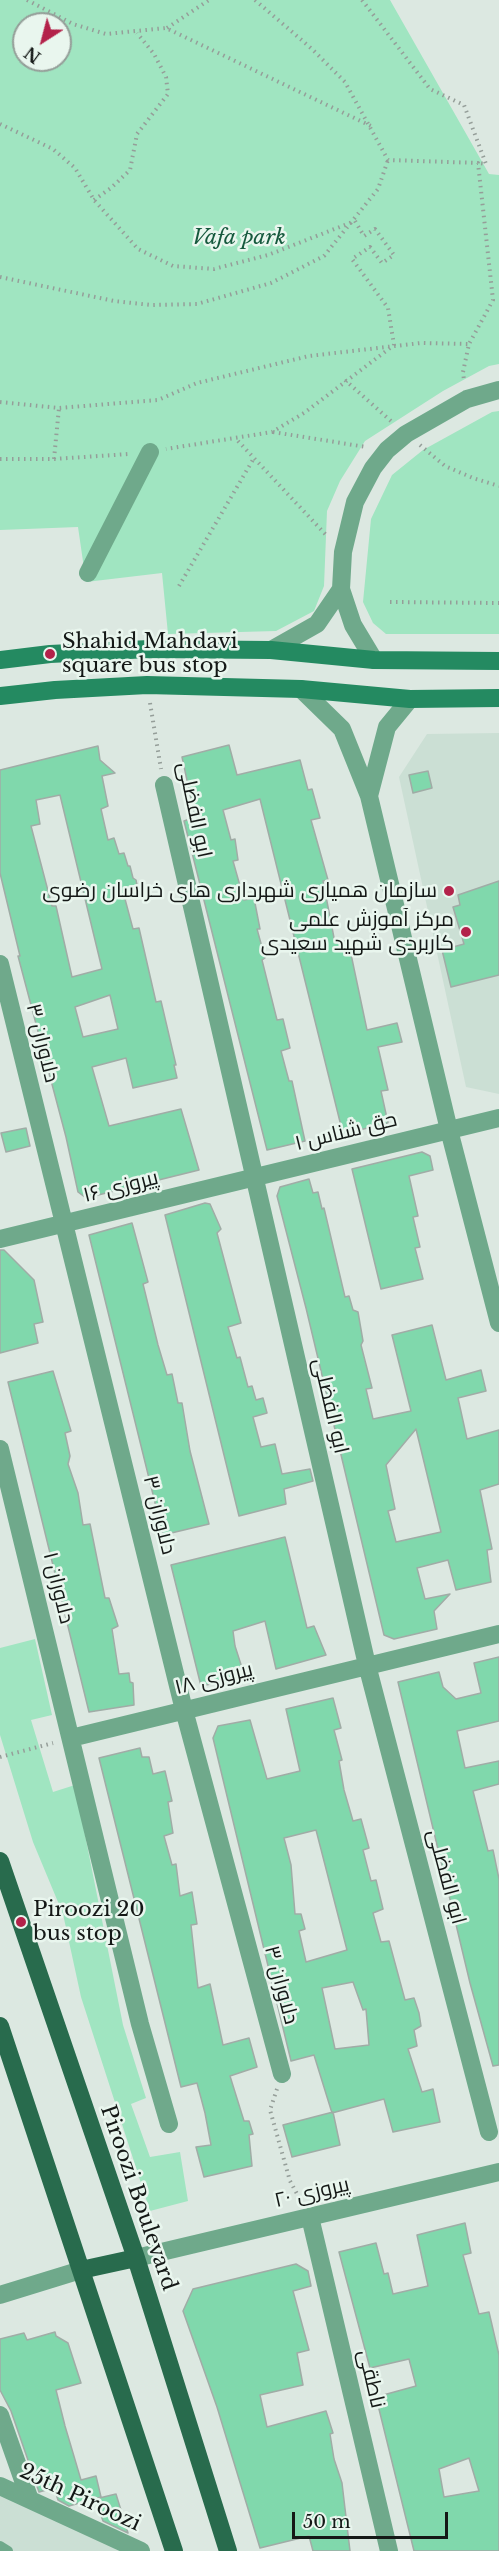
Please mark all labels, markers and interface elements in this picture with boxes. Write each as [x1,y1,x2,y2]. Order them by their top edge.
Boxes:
north arrow [12,12,72,72]
text: N [21,42,45,67]
park label: Vafa park [192,225,286,251]
place label: Shahid Mahdavi square bus stop [62,629,238,679]
marker: Shahid Mahdavi square bus stop [43,647,57,661]
street label: ابو الفضلی [172,760,216,860]
place label: سازمان همیاری شهرداری های خراسان رضوی [42,878,437,904]
marker: سازمان همیاری شهرداری های خراسان رضوی [442,884,456,898]
place label: مرکز آموزش علمی کاربردی شهید سعیدی [261,907,454,957]
marker: مرکز آموزش علمی کاربردی شهید سعیدی [459,925,473,939]
street label: دلاوران ۳ [20,1001,64,1085]
street label: حق شناس ۱ [292,1107,400,1157]
street label: پیروزی ۱۶ [81,1166,161,1208]
street label: ابو الفضلی [307,1356,353,1456]
street label: دلاوران ۳ [137,1473,181,1557]
street label: دلاوران ۱ [37,1550,79,1626]
street label: پیروزی ۱۸ [172,1657,256,1701]
street label: ابو الفضلی [421,1827,471,1927]
place label: Piroozi 20 bus stop [33,1897,145,1947]
marker: Piroozi 20 bus stop [14,1915,28,1929]
street label: دلاوران ۳ [258,1943,304,2027]
street label: Piroozi Boulevard [94,2102,182,2294]
street label: پیروزی ۲۰ [272,2172,352,2214]
street label: ناطقی [352,2347,390,2411]
street label: 25th Piroozi [15,2459,145,2537]
scale bar [295,2500,451,2538]
text: 50 m [303,2511,351,2533]

